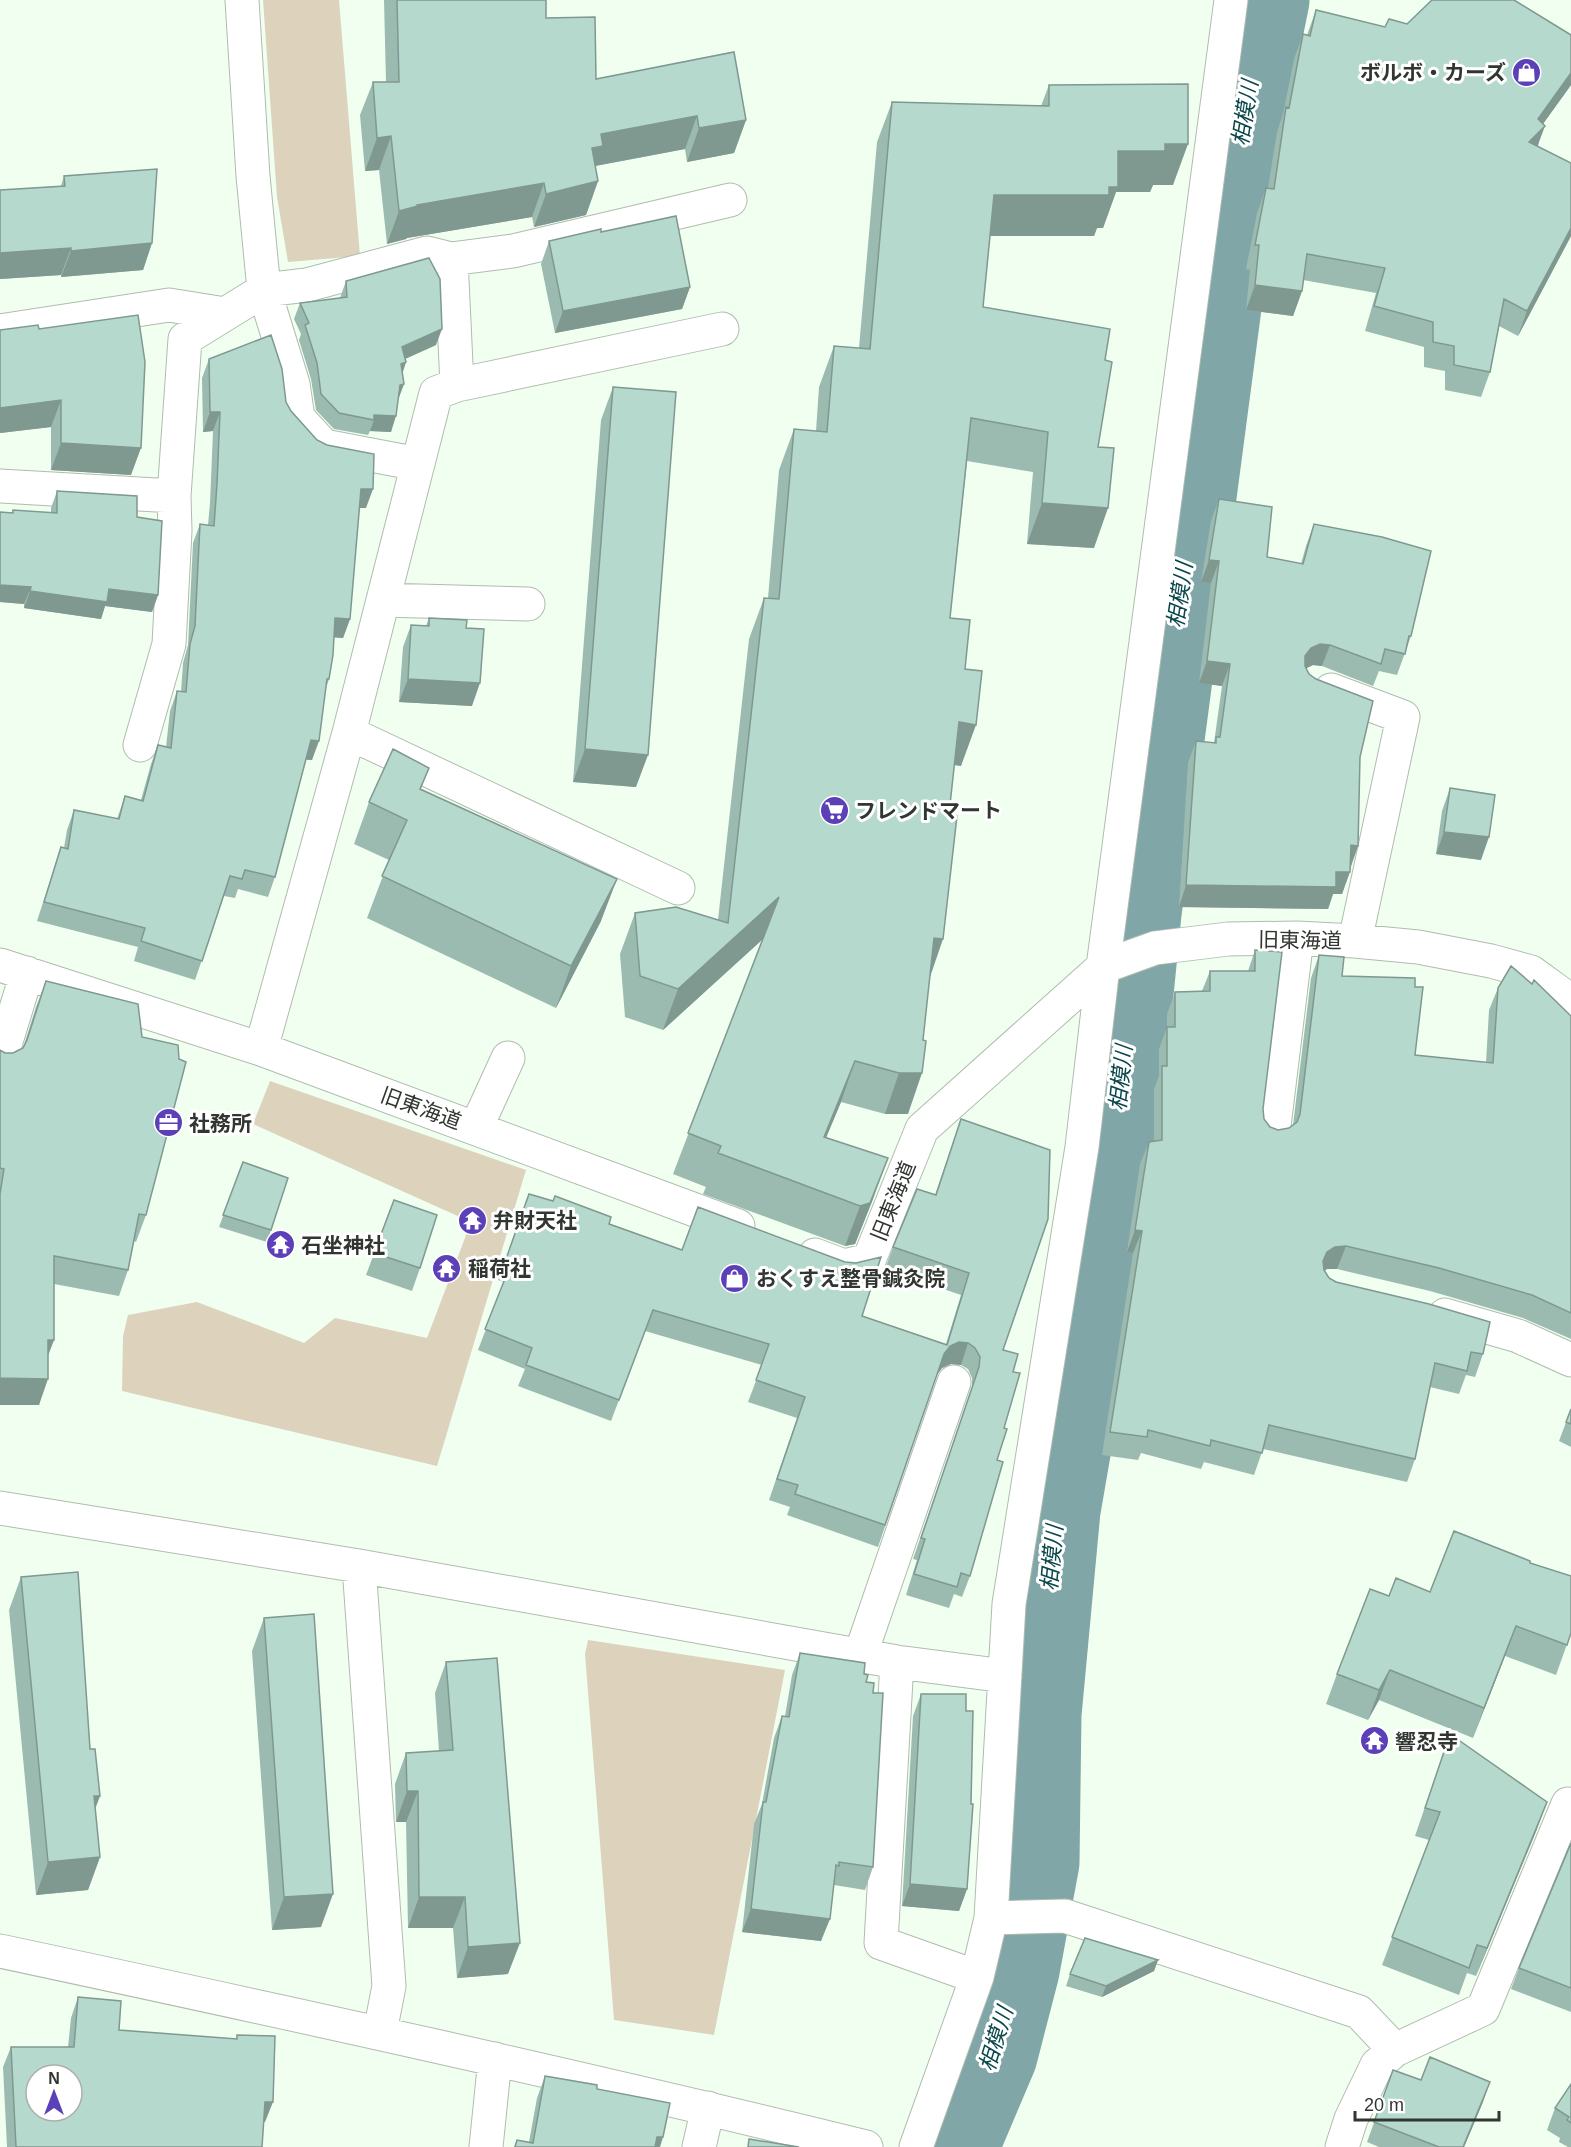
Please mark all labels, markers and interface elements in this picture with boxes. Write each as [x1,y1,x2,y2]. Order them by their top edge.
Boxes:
shop icon: ボルボ・カーズ [1511,56,1543,88]
place label: ボルボ・カーズ [1360,61,1506,84]
water label: 相模川 [1227,76,1263,148]
water label: 相模川 [1163,559,1197,629]
supermarket icon: フレンドマート [818,794,850,826]
place label: フレンドマート [855,799,1002,822]
street label: 旧東海道 [1258,928,1342,952]
water label: 相模川 [1105,1042,1137,1112]
street label: 旧東海道 [378,1083,464,1133]
office icon: 社務所 [152,1107,184,1139]
place label: 社務所 [189,1112,252,1135]
street label: 旧東海道 [867,1158,919,1244]
temple icon: 弁財天社 [456,1204,488,1236]
place label: 弁財天社 [493,1209,577,1232]
temple icon: 石坐神社 [264,1229,296,1261]
place label: 石坐神社 [301,1234,385,1257]
temple icon: 稲荷社 [431,1252,463,1284]
place label: 稲荷社 [468,1257,531,1280]
shop icon: おくすえ整骨鍼灸院 [719,1262,751,1294]
place label: おくすえ整骨鍼灸院 [756,1267,945,1290]
water label: 相模川 [1037,1522,1068,1592]
temple icon: 響忍寺 [1358,1725,1390,1757]
place label: 響忍寺 [1395,1730,1458,1753]
water label: 相模川 [974,2002,1018,2074]
north arrow [24,2063,84,2123]
text: N [48,2070,60,2087]
scale bar [1355,2084,1499,2122]
text: 20 m [1364,2095,1404,2115]

